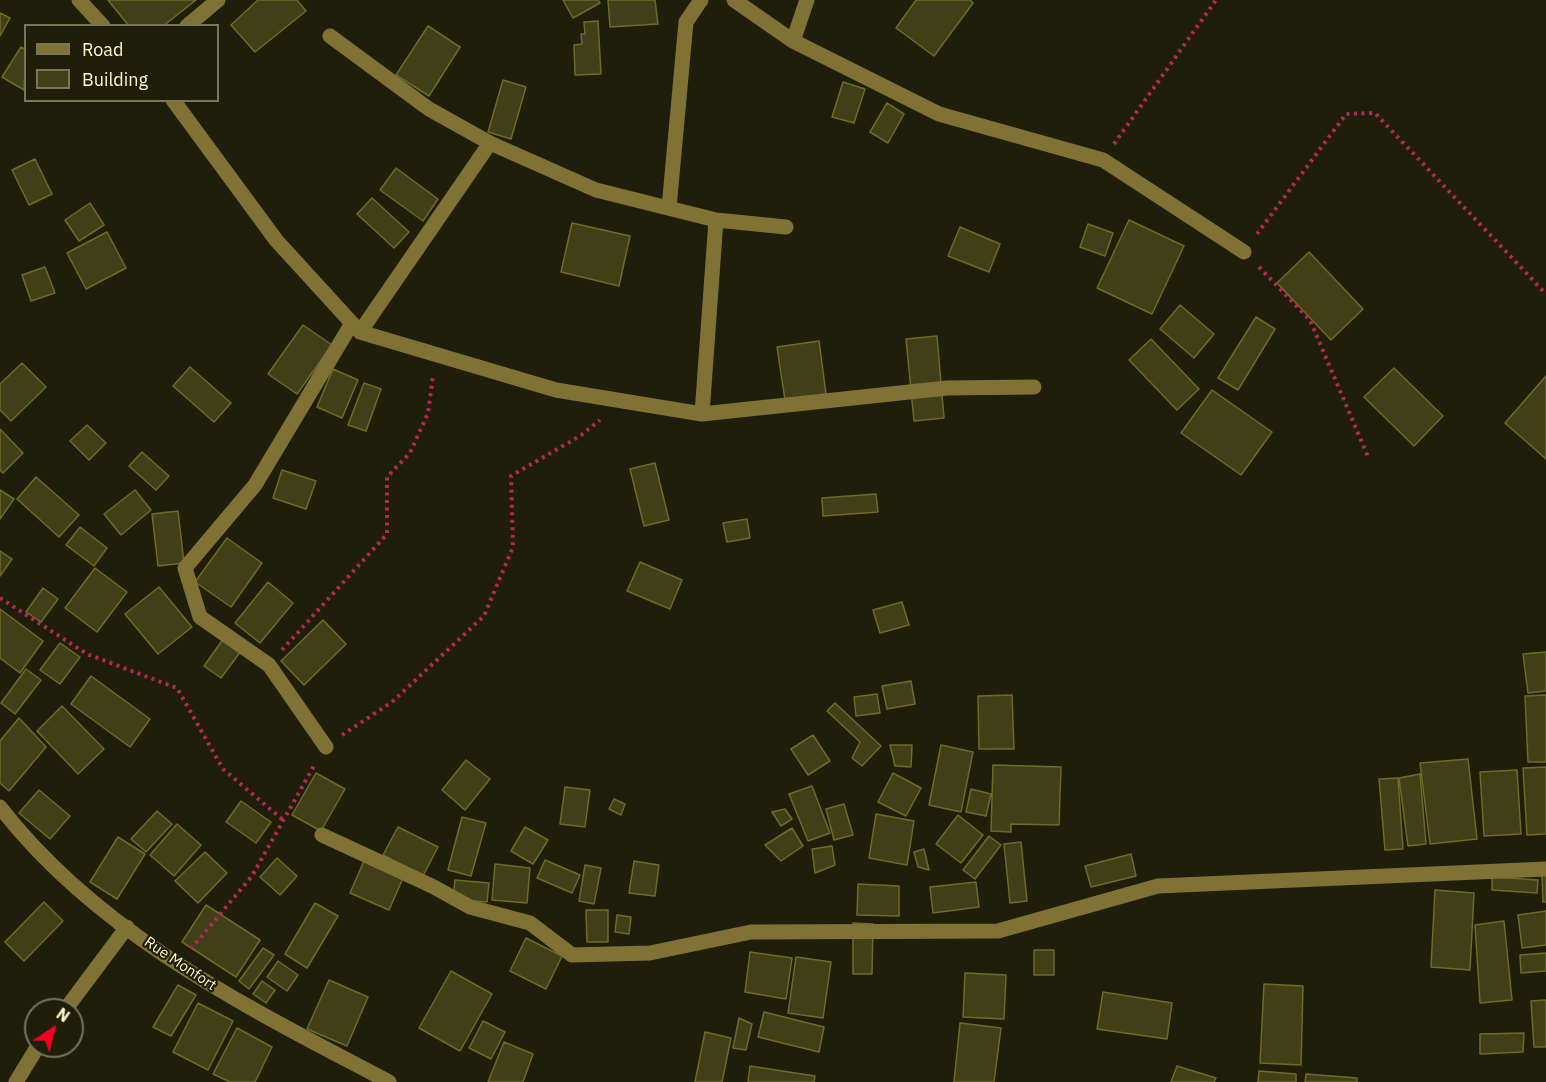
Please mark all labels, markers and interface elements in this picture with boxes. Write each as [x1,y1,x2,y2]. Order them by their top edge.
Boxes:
legend [24,24,219,102]
text: Road [82,38,123,61]
text: Building [82,68,148,91]
street label: Rue Monfort [141,933,219,995]
north arrow [24,998,84,1058]
text: N [53,1003,74,1026]

